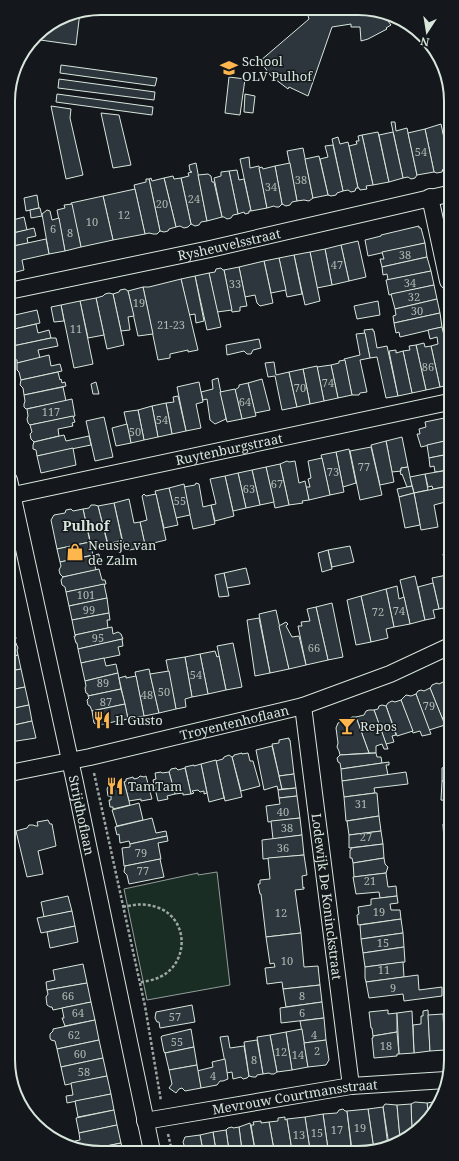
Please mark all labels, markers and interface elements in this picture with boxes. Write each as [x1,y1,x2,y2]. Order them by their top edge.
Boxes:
north arrow [407,12,447,52]
text: N [419,34,431,51]
place label: School OLV Pulhof [242,52,313,85]
school or university icon: School OLV Pulhof [219,58,239,78]
house number: 54 [415,144,427,159]
house number: 38 [295,172,307,187]
house number: 34 [265,179,277,194]
house number: 24 [188,191,200,206]
house number: 20 [156,196,168,211]
house number: 12 [118,207,130,222]
house number: 10 [86,214,98,229]
house number: 6 [50,221,56,236]
street label: Rysheuvelsstraat [176,224,283,265]
house number: 8 [67,225,73,240]
house number: 38 [399,247,411,262]
house number: 47 [331,257,343,272]
house number: 34 [404,275,416,290]
house number: 33 [229,276,241,291]
house number: 32 [408,289,420,304]
house number: 19 [133,295,145,310]
house number: 30 [411,303,423,318]
house number: 21-23 [157,317,185,332]
house number: 11 [70,321,82,336]
house number: 86 [422,359,434,374]
house number: 74 [322,375,334,390]
house number: 70 [294,380,306,395]
house number: 64 [239,394,251,409]
house number: 117 [42,404,60,419]
house number: 54 [156,412,168,427]
house number: 50 [129,424,141,439]
street label: Ruytenburgstraat [174,429,285,469]
house number: 77 [358,459,370,474]
house number: 73 [327,464,339,479]
house number: 67 [271,476,283,491]
house number: 63 [243,481,255,496]
house number: 55 [174,493,186,508]
district label: Pulhof [63,516,111,535]
place label: Neusje van de Zalm [88,536,157,569]
shop icon: Neusje van de Zalm [65,542,85,562]
house number: 101 [77,587,95,602]
house number: 99 [83,602,95,617]
house number: 74 [393,603,405,618]
house number: 72 [372,604,384,619]
house number: 95 [92,630,104,645]
house number: 66 [308,640,320,655]
house number: 54 [190,667,202,682]
house number: 89 [97,675,109,690]
house number: 50 [158,684,170,699]
house number: 48 [141,687,153,702]
house number: 87 [100,694,112,709]
house number: 79 [423,698,435,713]
street label: Troyentenhoflaan [178,701,291,744]
restaurant icon: Il Gusto [92,710,112,730]
place label: Il Gusto [115,711,163,729]
bar icon: Repos [337,716,357,736]
place label: Repos [360,717,397,735]
street label: Strijdhoflaan [65,774,99,857]
restaurant icon: TamTam [105,776,125,796]
place label: TamTam [128,777,182,795]
house number: 31 [355,796,367,811]
house number: 40 [277,804,289,819]
street label: Lodewijk De Koninckstraat [308,812,347,981]
house number: 38 [281,820,293,835]
house number: 27 [360,829,372,844]
house number: 36 [277,840,289,855]
house number: 79 [135,845,147,860]
house number: 77 [137,863,149,878]
house number: 21 [364,873,376,888]
house number: 19 [373,904,385,919]
house number: 12 [275,905,287,920]
house number: 15 [377,935,389,950]
house number: 10 [281,953,293,968]
house number: 11 [378,962,390,977]
house number: 9 [390,980,396,995]
house number: 66 [62,988,74,1003]
house number: 8 [299,988,305,1003]
house number: 64 [72,1005,84,1020]
house number: 6 [299,1005,305,1020]
house number: 57 [169,1009,181,1024]
house number: 62 [68,1027,80,1042]
house number: 4 [311,1027,317,1042]
house number: 55 [171,1034,183,1049]
house number: 18 [380,1038,392,1053]
house number: 2 [314,1043,320,1058]
house number: 12 [275,1044,287,1059]
house number: 60 [74,1046,86,1061]
house number: 14 [292,1047,304,1062]
house number: 8 [251,1052,257,1067]
house number: 58 [78,1064,90,1079]
house number: 4 [210,1068,216,1083]
street label: Mevrouw Courtmansstraat [211,1075,379,1118]
house number: 19 [354,1120,366,1135]
house number: 17 [331,1122,343,1137]
house number: 15 [311,1125,323,1140]
house number: 13 [293,1127,305,1142]

